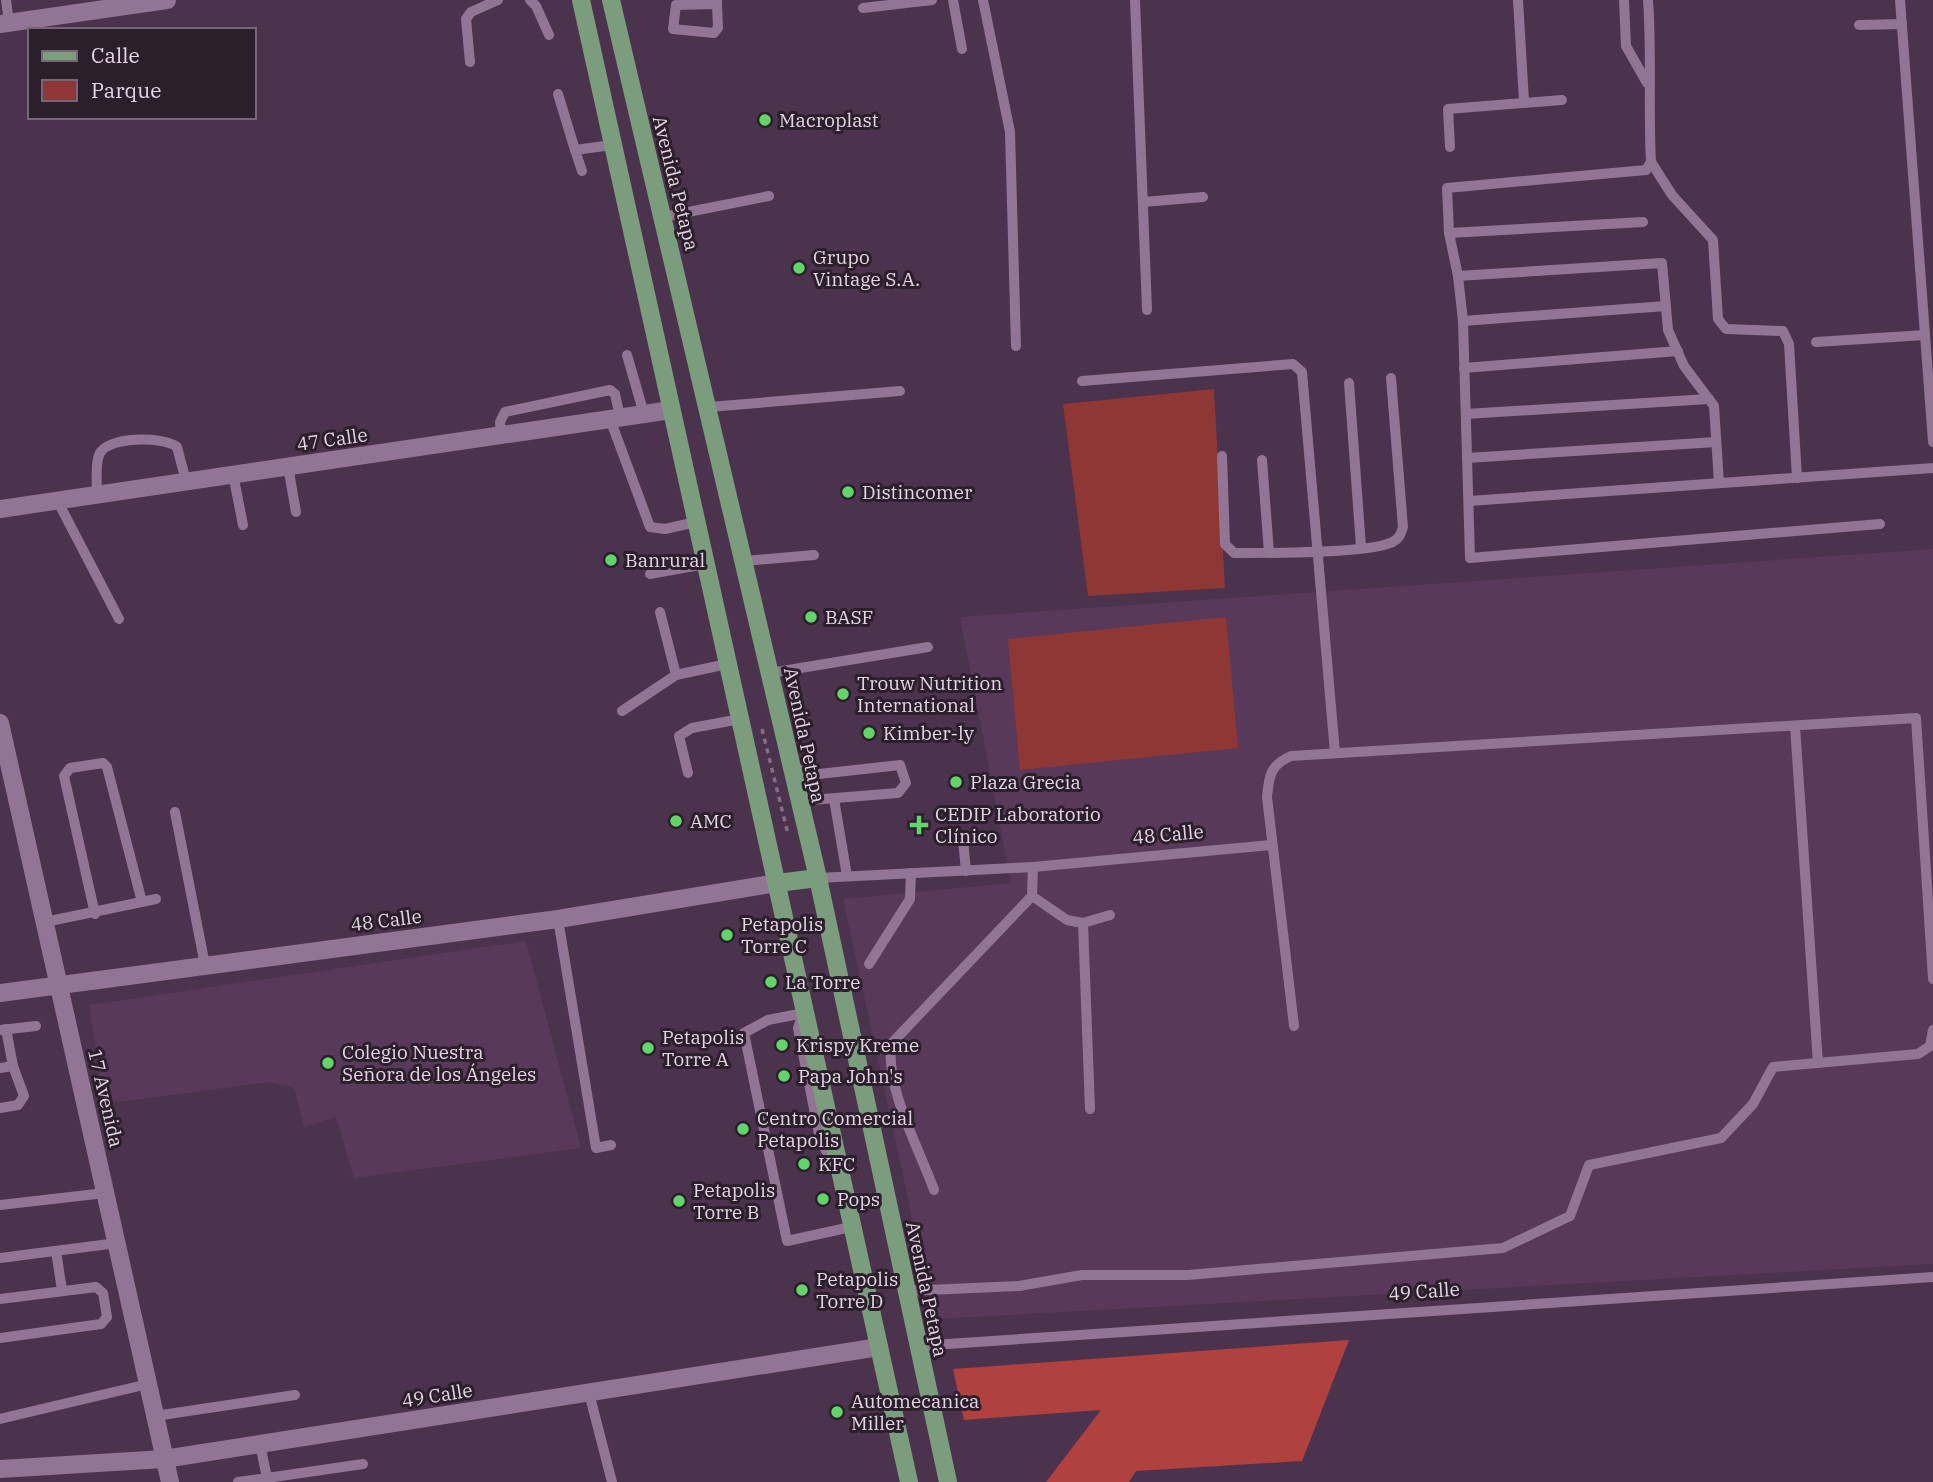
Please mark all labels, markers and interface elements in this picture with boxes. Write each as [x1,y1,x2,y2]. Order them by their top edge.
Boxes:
legend [28,28,256,119]
text: Calle [91,41,140,69]
text: Parque [91,76,161,104]
place label: Macroplast [779,108,879,132]
marker: Macroplast [757,112,773,128]
street label: Avenida Petapa [648,113,704,253]
place label: Grupo Vintage S.A. [813,245,920,291]
marker: Grupo Vintage S.A. [791,260,807,276]
street label: 47 Calle [295,422,369,456]
place label: Distincomer [862,480,973,504]
marker: Distincomer [840,484,856,500]
place label: Banrural [625,548,706,572]
marker: Banrural [603,552,619,568]
place label: BASF [825,605,873,629]
marker: BASF [803,609,819,625]
street label: Avenida Petapa [779,665,831,805]
place label: Trouw Nutrition International [857,671,1002,717]
marker: Trouw Nutrition International [835,686,851,702]
place label: Kimber-ly [883,721,975,745]
marker: Kimber-ly [861,725,877,741]
place label: Plaza Grecia [970,770,1081,794]
marker: Plaza Grecia [948,774,964,790]
place label: CEDIP Laboratorio Clínico [935,802,1101,848]
place label: AMC [690,809,732,833]
marker: AMC [668,813,684,829]
marker: CEDIP Laboratorio Clínico [909,815,929,835]
street label: 48 Calle [1131,819,1205,849]
street label: 48 Calle [349,904,423,936]
place label: Petapolis Torre C [741,912,823,958]
marker: Petapolis Torre C [719,927,735,943]
place label: La Torre [785,970,860,994]
marker: La Torre [763,974,779,990]
place label: Petapolis Torre A [662,1025,744,1071]
place label: Krispy Kreme [796,1033,919,1057]
marker: Krispy Kreme [774,1037,790,1053]
place label: Colegio Nuestra Señora de los Ángeles [342,1040,536,1086]
marker: Petapolis Torre A [640,1040,656,1056]
street label: 17 Avenida [83,1047,129,1149]
marker: Colegio Nuestra Señora de los Ángeles [320,1055,336,1071]
place label: Papa John's [798,1064,903,1088]
marker: Papa John's [776,1068,792,1084]
place label: Centro Comercial Petapolis [757,1106,913,1152]
marker: Centro Comercial Petapolis [735,1121,751,1137]
place label: KFC [818,1152,855,1176]
marker: KFC [796,1156,812,1172]
place label: Petapolis Torre B [693,1178,775,1224]
place label: Pops [837,1187,880,1211]
marker: Pops [815,1191,831,1207]
marker: Petapolis Torre B [671,1193,687,1209]
street label: Avenida Petapa [901,1219,953,1359]
place label: Petapolis Torre D [816,1267,898,1313]
street label: 49 Calle [1388,1277,1460,1305]
marker: Petapolis Torre D [794,1282,810,1298]
street label: 49 Calle [400,1378,474,1412]
place label: Automecanica Miller [851,1389,980,1435]
marker: Automecanica Miller [829,1404,845,1420]

